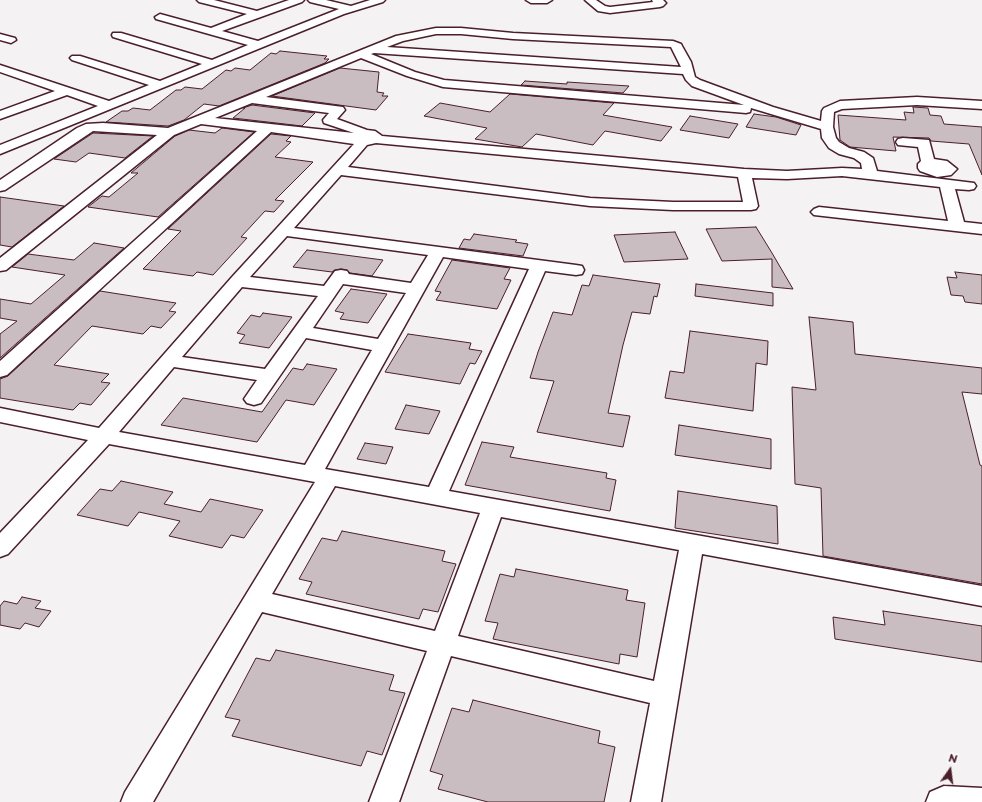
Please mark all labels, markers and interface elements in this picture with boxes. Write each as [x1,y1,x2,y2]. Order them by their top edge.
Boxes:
text: N [947,749,959,767]
north arrow [930,750,970,790]

